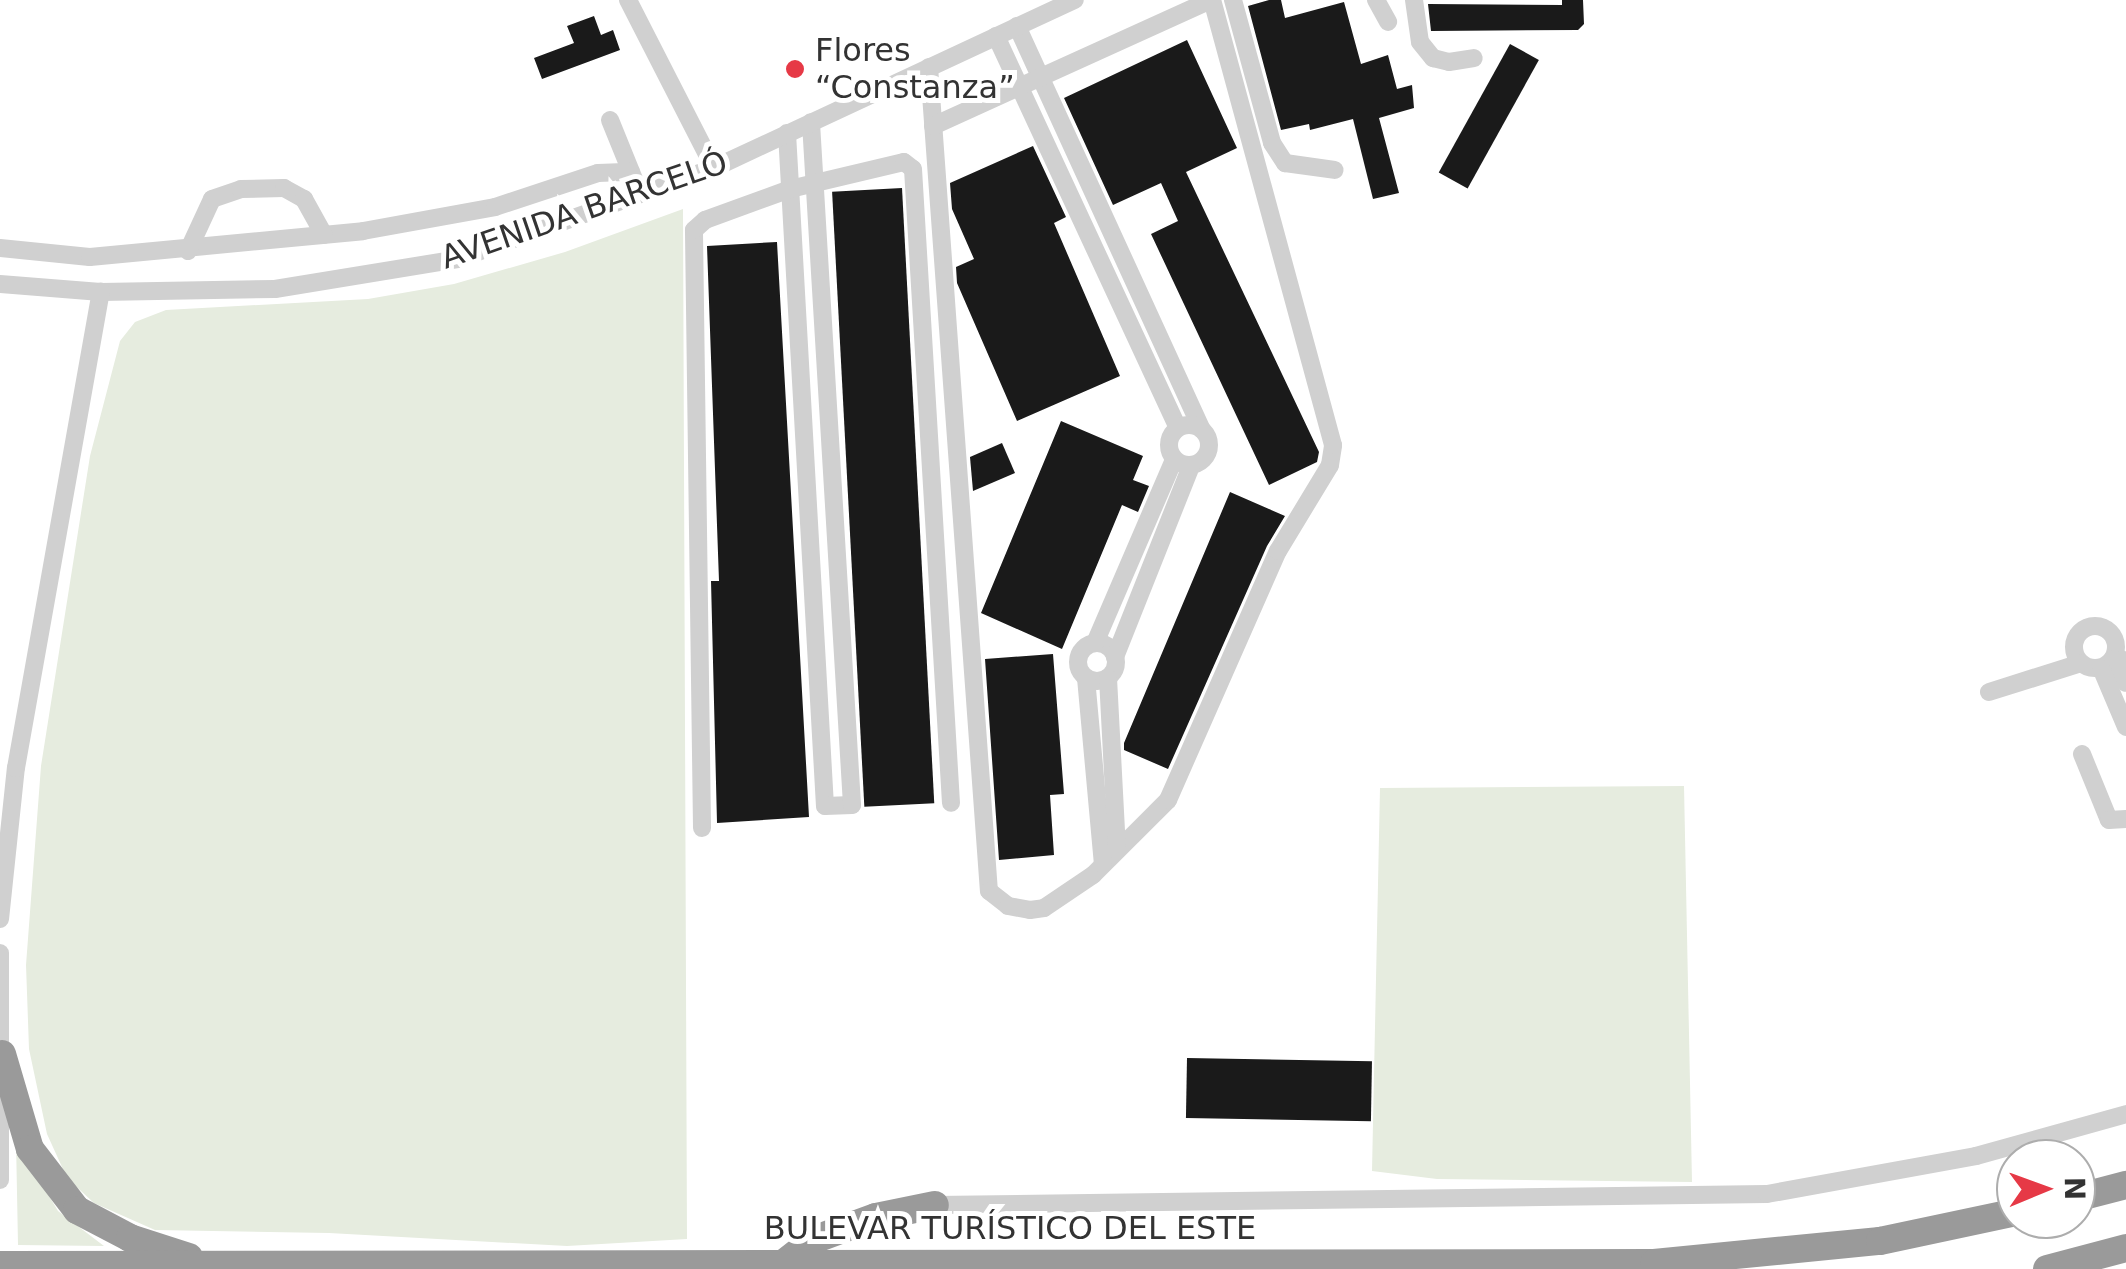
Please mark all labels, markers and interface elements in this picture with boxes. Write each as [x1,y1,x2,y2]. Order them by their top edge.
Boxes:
place label: Flores “Constanza” [815,32,1015,107]
marker: Flores “Constanza” [784,58,806,80]
street label: AVENIDA BARCELÓ [436,143,732,277]
north arrow [1996,1139,2096,1239]
text: N [2058,1176,2091,1201]
street label: BULEVAR TURÍSTICO DEL ESTE [764,1209,1256,1247]

